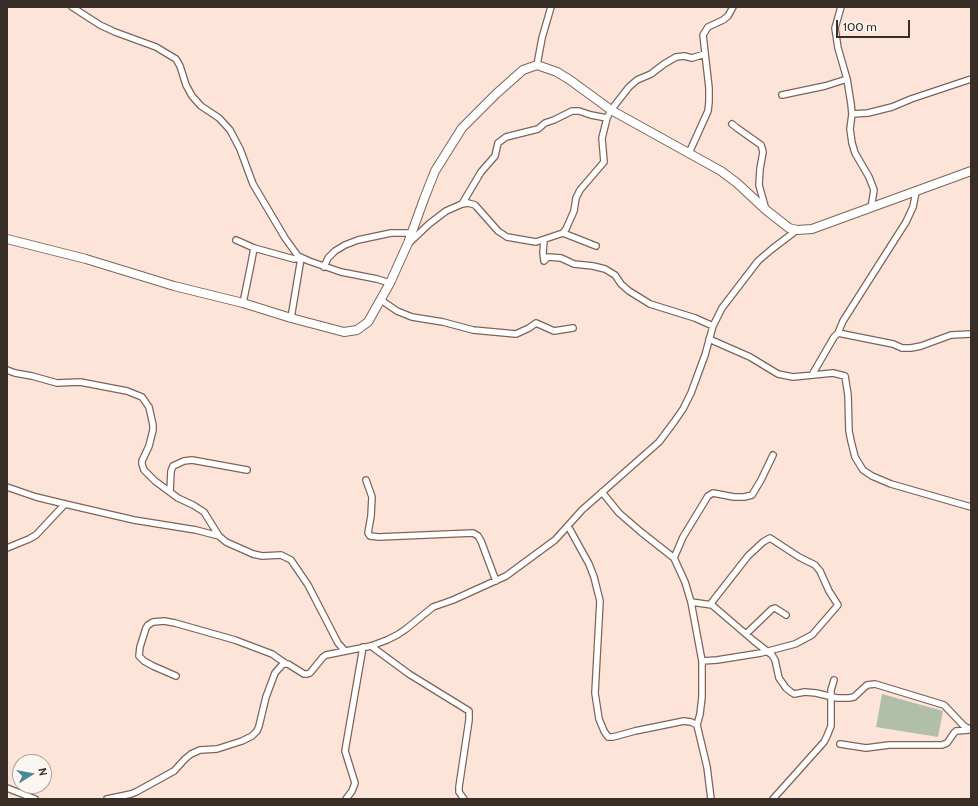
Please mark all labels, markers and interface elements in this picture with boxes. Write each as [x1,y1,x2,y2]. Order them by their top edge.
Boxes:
scale bar [838,12,912,38]
text: 100 m [843,19,877,34]
north arrow [12,754,52,794]
text: N [35,767,50,777]

